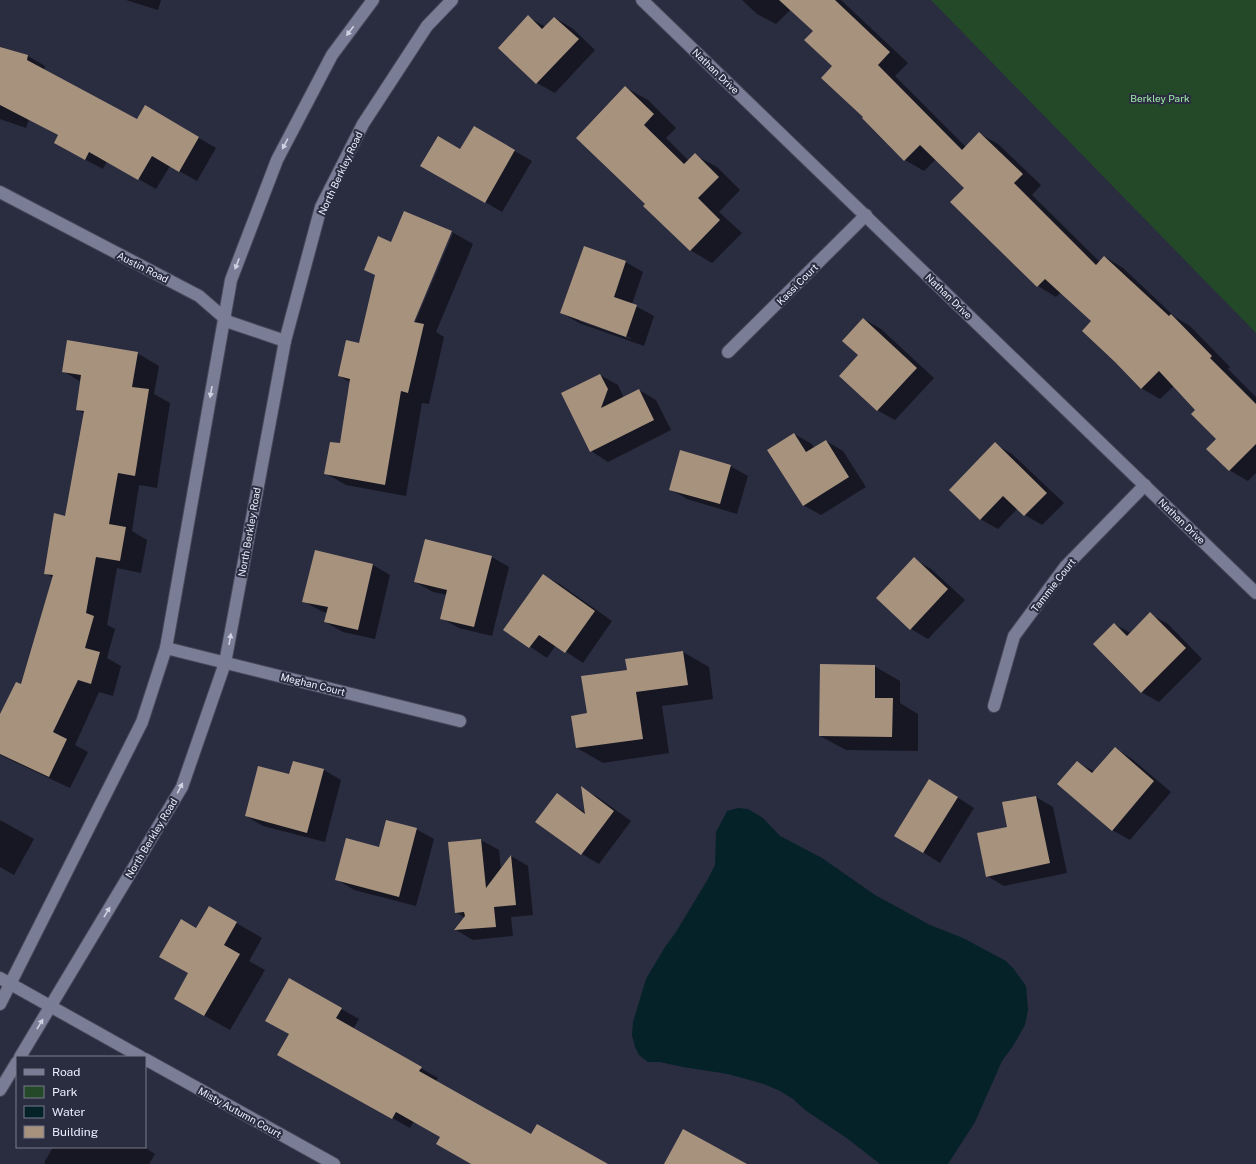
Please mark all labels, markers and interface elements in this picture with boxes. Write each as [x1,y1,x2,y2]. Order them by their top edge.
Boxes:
one-way arrow [346,26,354,37]
street label: Nathan Drive [690,46,742,96]
park label: Berkley Park [1130,92,1190,104]
street label: North Berkley Road [315,129,365,217]
one-way arrow [282,138,288,150]
street label: Austin Road [115,249,171,285]
one-way arrow [233,259,239,271]
street label: Kassi Court [774,261,820,307]
street label: Nathan Drive [923,271,975,321]
one-way arrow [208,385,214,398]
street label: North Berkley Road [235,486,263,578]
street label: Nathan Drive [1156,496,1208,546]
street label: Tammie Court [1028,556,1078,614]
one-way arrow [227,632,233,645]
street label: Meghan Court [279,670,347,698]
one-way arrow [177,782,183,794]
street label: North Berkley Road [122,796,180,880]
one-way arrow [103,906,110,918]
one-way arrow [36,1018,43,1030]
legend [16,1056,146,1148]
text: Road [52,1065,80,1079]
street label: Misty Autumn Court [196,1084,284,1140]
text: Park [52,1085,78,1099]
text: Water [52,1105,86,1119]
text: Building [52,1125,98,1139]

